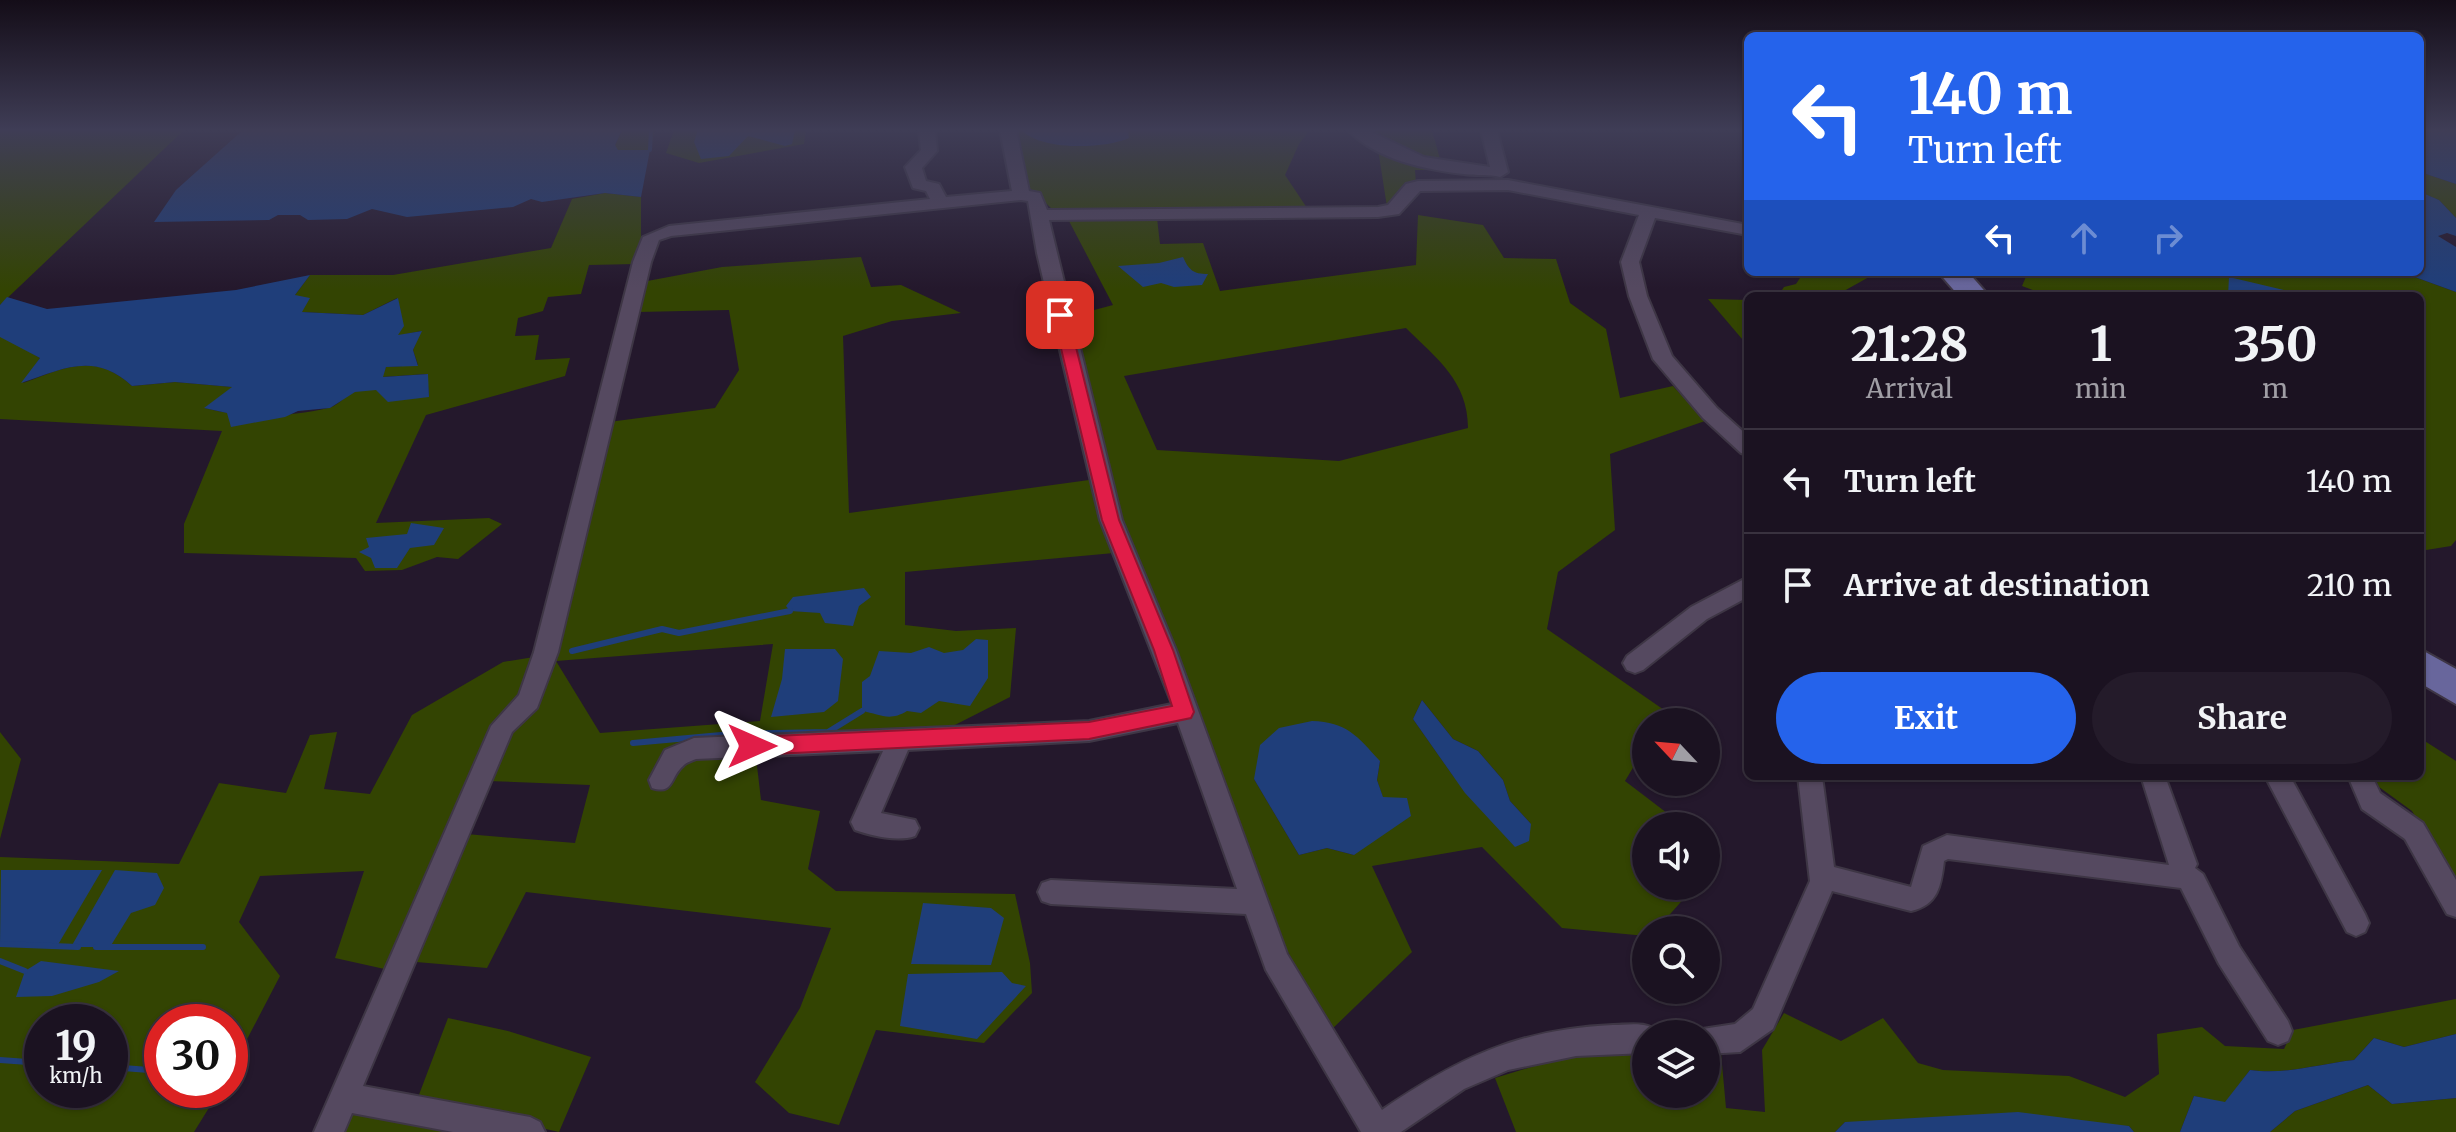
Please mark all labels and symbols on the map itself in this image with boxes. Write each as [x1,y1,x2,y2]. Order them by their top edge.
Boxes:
pin [1026,281,1094,349]
position arrow [710,704,794,788]
north arrow [1632,708,1720,796]
speed limit sign: 30 [144,1004,248,1108]

